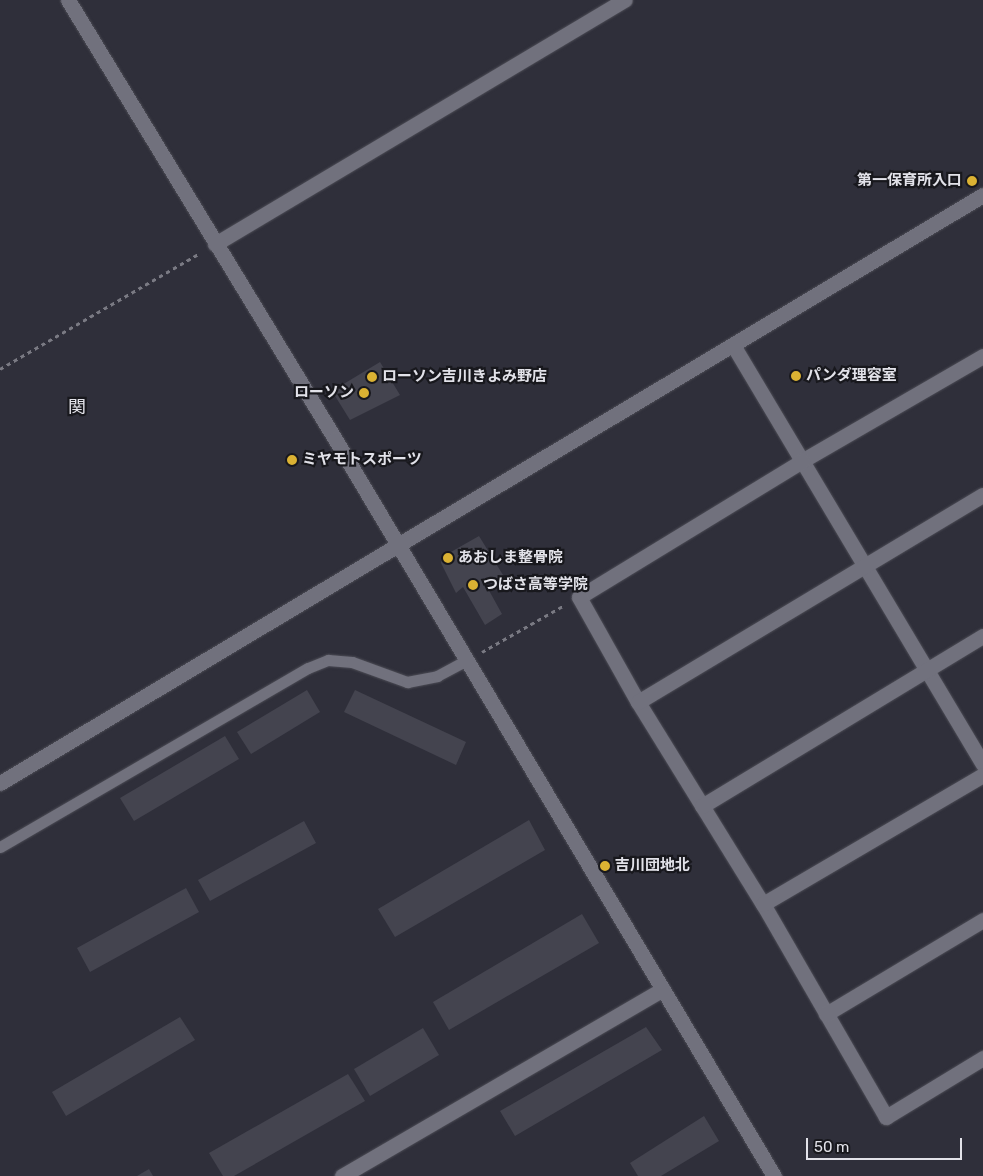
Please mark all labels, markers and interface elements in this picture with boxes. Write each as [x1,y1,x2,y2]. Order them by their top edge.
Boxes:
place label: 第一保育所入口 [857,172,962,190]
marker: 第一保育所入口 [966,175,978,187]
place label: パンダ理容室 [806,367,896,385]
place label: ローソン吉川きよみ野店 [382,368,547,386]
marker: パンダ理容室 [790,370,802,382]
marker: ローソン吉川きよみ野店 [366,371,378,383]
place label: ローソン [294,384,354,402]
marker: ローソン [358,387,370,399]
district label: 関 [68,396,86,418]
place label: ミヤモトスポーツ [302,451,422,469]
marker: ミヤモトスポーツ [286,454,298,466]
place label: あおしま整骨院 [458,549,563,567]
marker: あおしま整骨院 [442,552,454,564]
place label: つばさ高等学院 [483,576,588,594]
marker: つばさ高等学院 [467,579,479,591]
place label: 吉川団地北 [615,857,690,875]
marker: 吉川団地北 [599,860,611,872]
scale bar [808,1128,964,1160]
text: 50 m [814,1138,849,1156]

